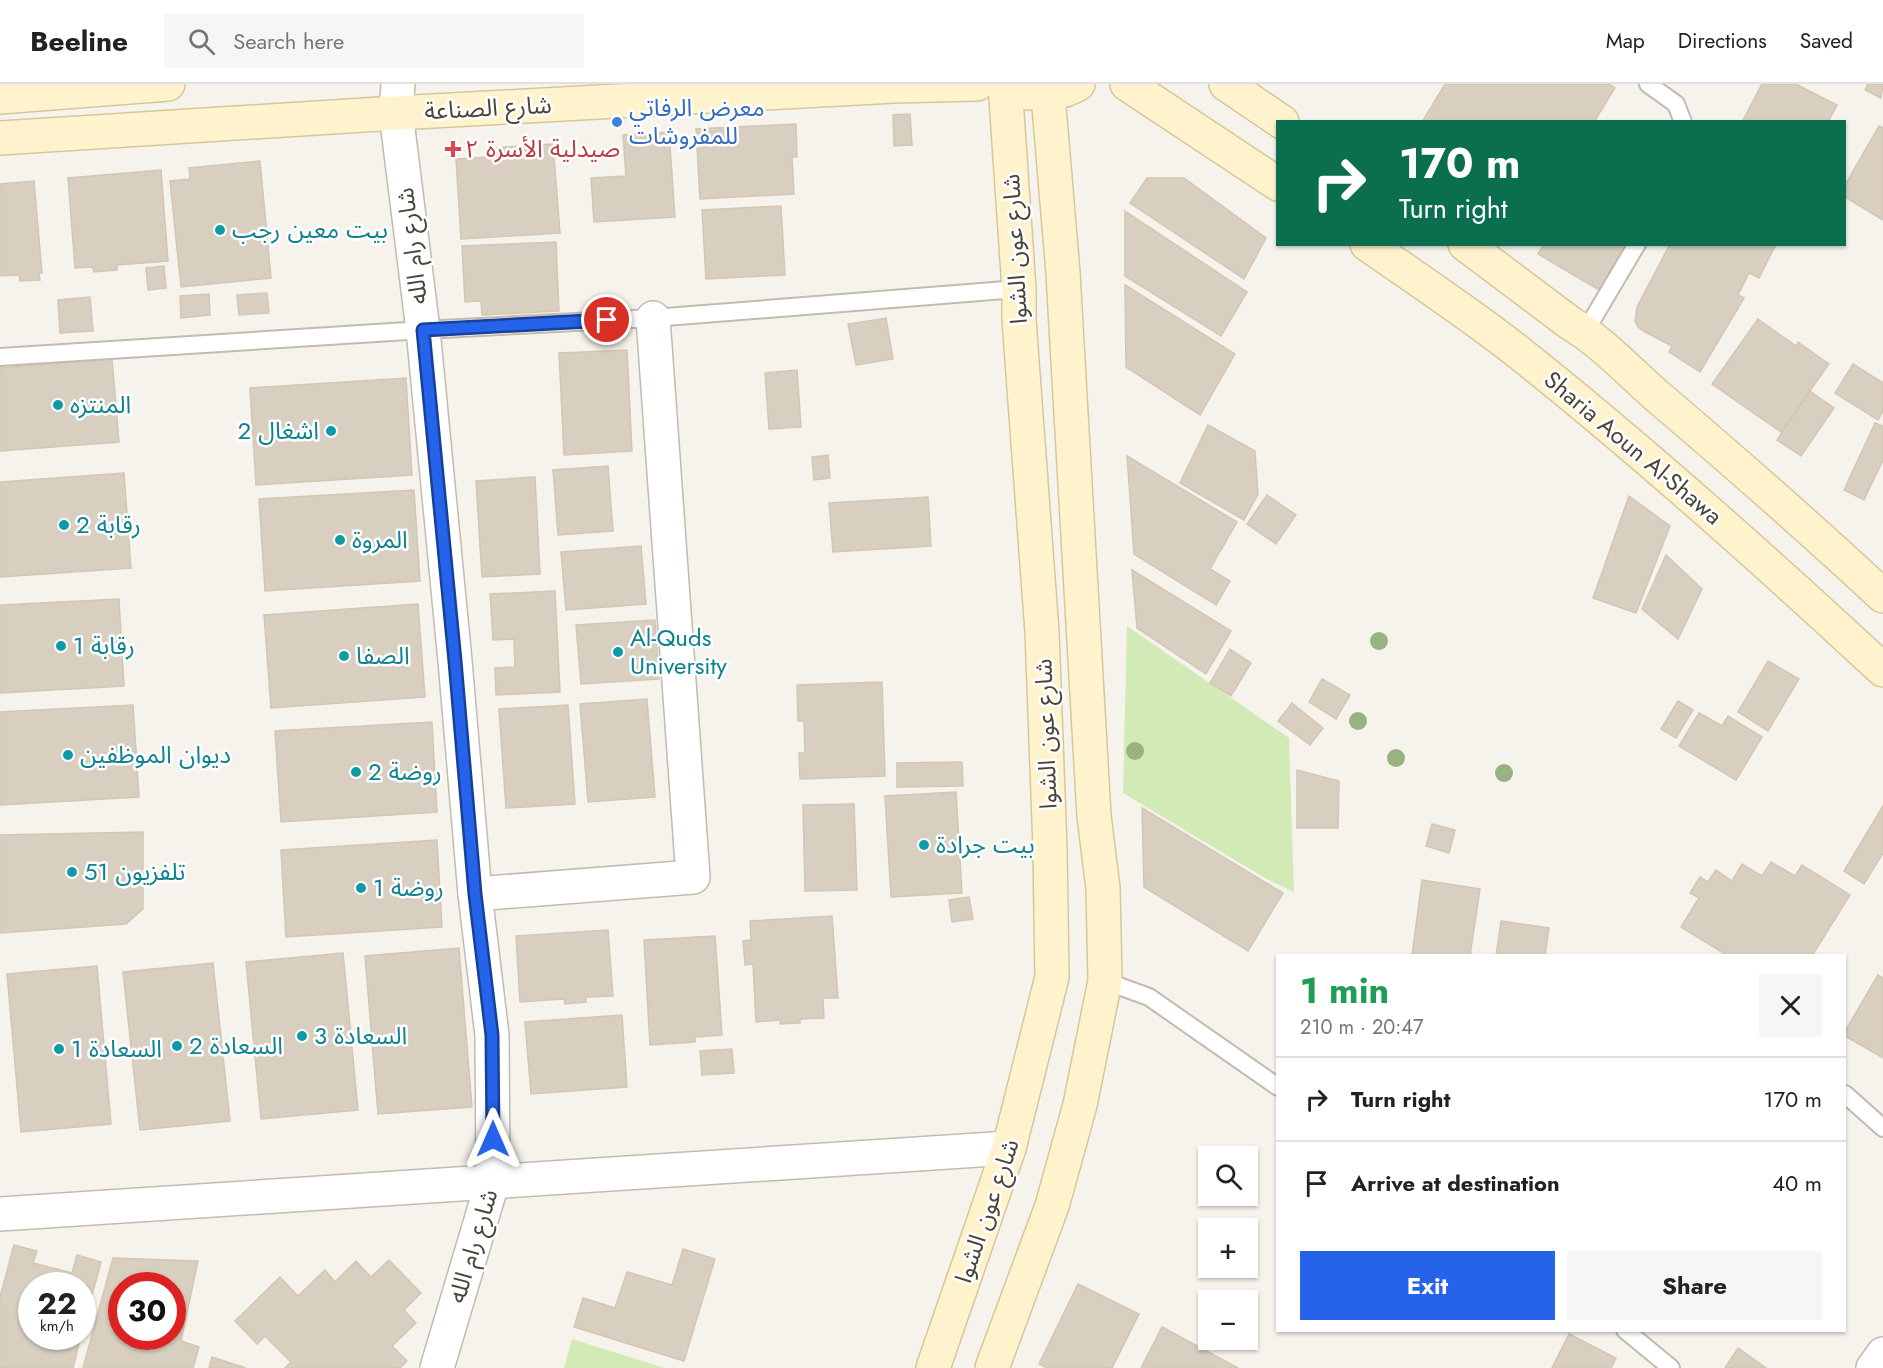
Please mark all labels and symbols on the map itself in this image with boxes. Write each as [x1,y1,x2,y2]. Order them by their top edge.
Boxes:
street label: شارع الصناعة [423,87,553,128]
place label: معرض الرفاتي للمفروشات [629,90,765,153]
marker: معرض الرفاتي للمفروشات [610,115,624,129]
place label: صيدلية الأسرة ٢ [465,131,620,166]
marker: صيدلية الأسرة ٢ [446,142,460,156]
street label: شارع عون الشوا [993,173,1036,325]
street label: شارع رام الله [387,185,437,307]
place label: بيت معين رجب [232,212,388,247]
marker: بيت معين رجب [213,223,227,237]
pin [581,294,632,345]
street label: Sharia Aoun Al-Shawa [1537,362,1730,533]
place label: المنتزه [70,387,131,422]
marker: المنتزه [51,398,65,412]
place label: اشغال 2 [237,413,319,448]
marker: اشغال 2 [324,424,338,438]
place label: رقابة 2 [76,507,141,542]
marker: رقابة 2 [57,518,71,532]
place label: المروة [352,522,408,557]
marker: المروة [333,533,347,547]
place label: Al-Quds University [630,620,727,683]
place label: رقابة 1 [73,628,135,663]
place label: الصفا [356,638,410,673]
marker: رقابة 1 [54,639,68,653]
marker: Al-Quds University [611,645,625,659]
marker: الصفا [337,649,351,663]
street label: شارع عون الشوا [1025,658,1066,810]
place label: ديوان الموظفين [80,737,231,772]
marker: ديوان الموظفين [61,748,75,762]
place label: روضة 2 [368,754,442,789]
marker: روضة 2 [349,765,363,779]
place label: بيت جرادة [936,827,1035,862]
marker: بيت جرادة [917,838,931,852]
place label: تلفزيون 51 [84,854,186,889]
marker: تلفزيون 51 [65,865,79,879]
place label: روضة 1 [373,870,444,905]
marker: روضة 1 [354,881,368,895]
place label: السعادة 3 [314,1018,407,1053]
place label: السعادة 2 [189,1028,283,1063]
marker: السعادة 3 [295,1029,309,1043]
place label: السعادة 1 [71,1031,162,1066]
marker: السعادة 2 [170,1039,184,1053]
marker: السعادة 1 [52,1042,66,1056]
position arrow [461,1107,525,1171]
street label: شارع عون الشوا [945,1134,1028,1288]
street label: شارع رام الله [439,1185,507,1307]
speed limit sign: 30 [108,1272,186,1350]

